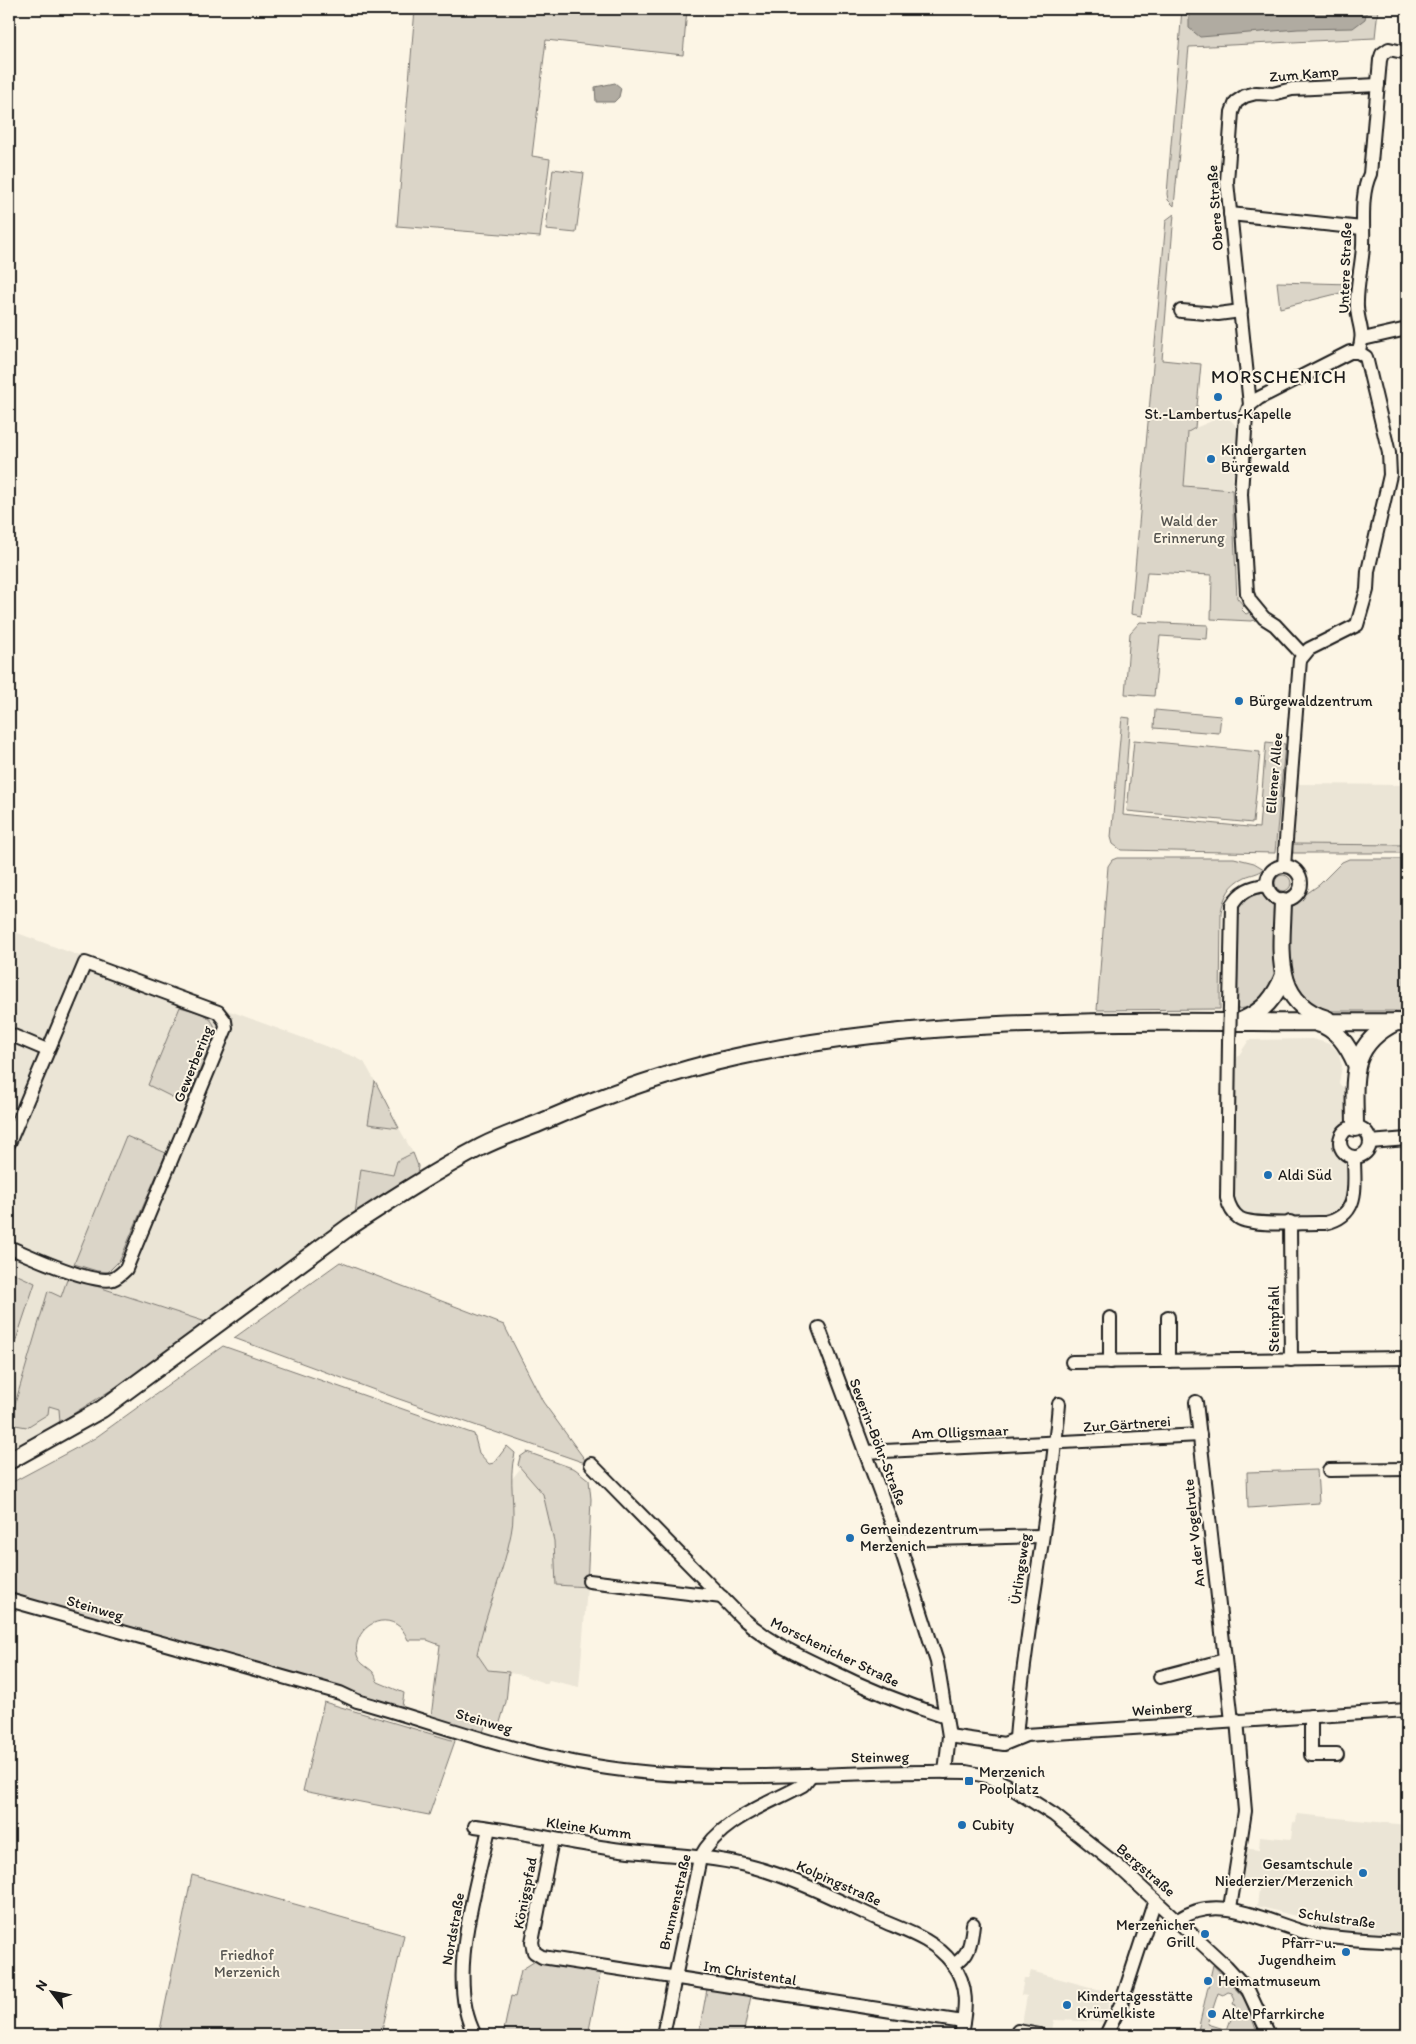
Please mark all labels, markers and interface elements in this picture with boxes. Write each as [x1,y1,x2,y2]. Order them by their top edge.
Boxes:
street label: Zum Kamp [1269,62,1340,86]
street label: Obere Straße [1203,164,1227,252]
street label: Untere Straße [1334,222,1356,314]
district label: MORSCHENICH [1211,366,1347,388]
marker: St.-Lambertus-Kapelle [1212,391,1224,403]
place label: St.-Lambertus-Kapelle [1144,405,1292,423]
place label: Kindergarten Bürgewald [1221,441,1307,476]
marker: Kindergarten Bürgewald [1205,453,1217,465]
park label: Wald der Erinnerung [1153,512,1225,547]
place label: Bürgewaldzentrum [1249,692,1373,710]
marker: Bürgewaldzentrum [1233,695,1245,707]
street label: Ellener Allee [1261,732,1287,814]
street label: Gewerbering [169,1023,217,1105]
place label: Aldi Süd [1278,1166,1332,1184]
marker: Aldi Süd [1262,1169,1274,1181]
street label: Steinpfahl [1265,1285,1283,1352]
street label: Severin-Böhr-Straße [845,1376,911,1508]
street label: Zur Gärtnerei [1083,1412,1171,1436]
street label: Am Olligsmaar [911,1421,1009,1443]
street label: An der Vogelrute [1179,1478,1209,1588]
place label: Gemeindezentrum Merzenich [860,1520,978,1555]
marker: Gemeindezentrum Merzenich [844,1532,856,1544]
street label: Ürlingsweg [1006,1532,1034,1606]
street label: Steinweg [65,1591,126,1625]
street label: Morschenicher Straße [768,1613,902,1691]
street label: Weinberg [1131,1698,1193,1720]
street label: Steinweg [454,1704,515,1738]
street label: Steinweg [851,1747,910,1767]
place label: Merzenich Poolplatz [979,1763,1045,1798]
marker: Merzenich Poolplatz [963,1775,975,1787]
street label: Kleine Kumm [545,1813,633,1843]
place label: Cubity [972,1816,1014,1834]
marker: Cubity [956,1819,968,1831]
street label: Bergstraße [1113,1839,1179,1901]
street label: Brunnenstraße [655,1852,695,1952]
street label: Königspfad [509,1855,541,1931]
place label: Gesamtschule Niederzier/Merzenich [1215,1855,1353,1890]
street label: Kolpingstraße [794,1856,884,1910]
marker: Gesamtschule Niederzier/Merzenich [1357,1867,1369,1879]
street label: Nordstraße [438,1891,468,1967]
street label: Schulstraße [1297,1904,1377,1932]
place label: Merzenicher Grill [1116,1916,1196,1951]
marker: Merzenicher Grill [1199,1928,1211,1940]
place label: Pfarr- u. Jugendheim [1258,1934,1336,1969]
park label: Friedhof Merzenich [214,1946,280,1981]
marker: Pfarr- u. Jugendheim [1340,1946,1352,1958]
street label: Im Christental [702,1957,799,1989]
north arrow [28,1966,78,2016]
place label: Heimatmuseum [1218,1972,1321,1990]
marker: Heimatmuseum [1202,1975,1214,1987]
text: N [32,1977,51,1994]
place label: Kindertagesstätte Krümelkiste [1077,1987,1193,2022]
marker: Kindertagesstätte Krümelkiste [1061,1999,1073,2011]
place label: Alte Pfarrkirche [1222,2005,1325,2023]
marker: Alte Pfarrkirche [1206,2008,1218,2020]

